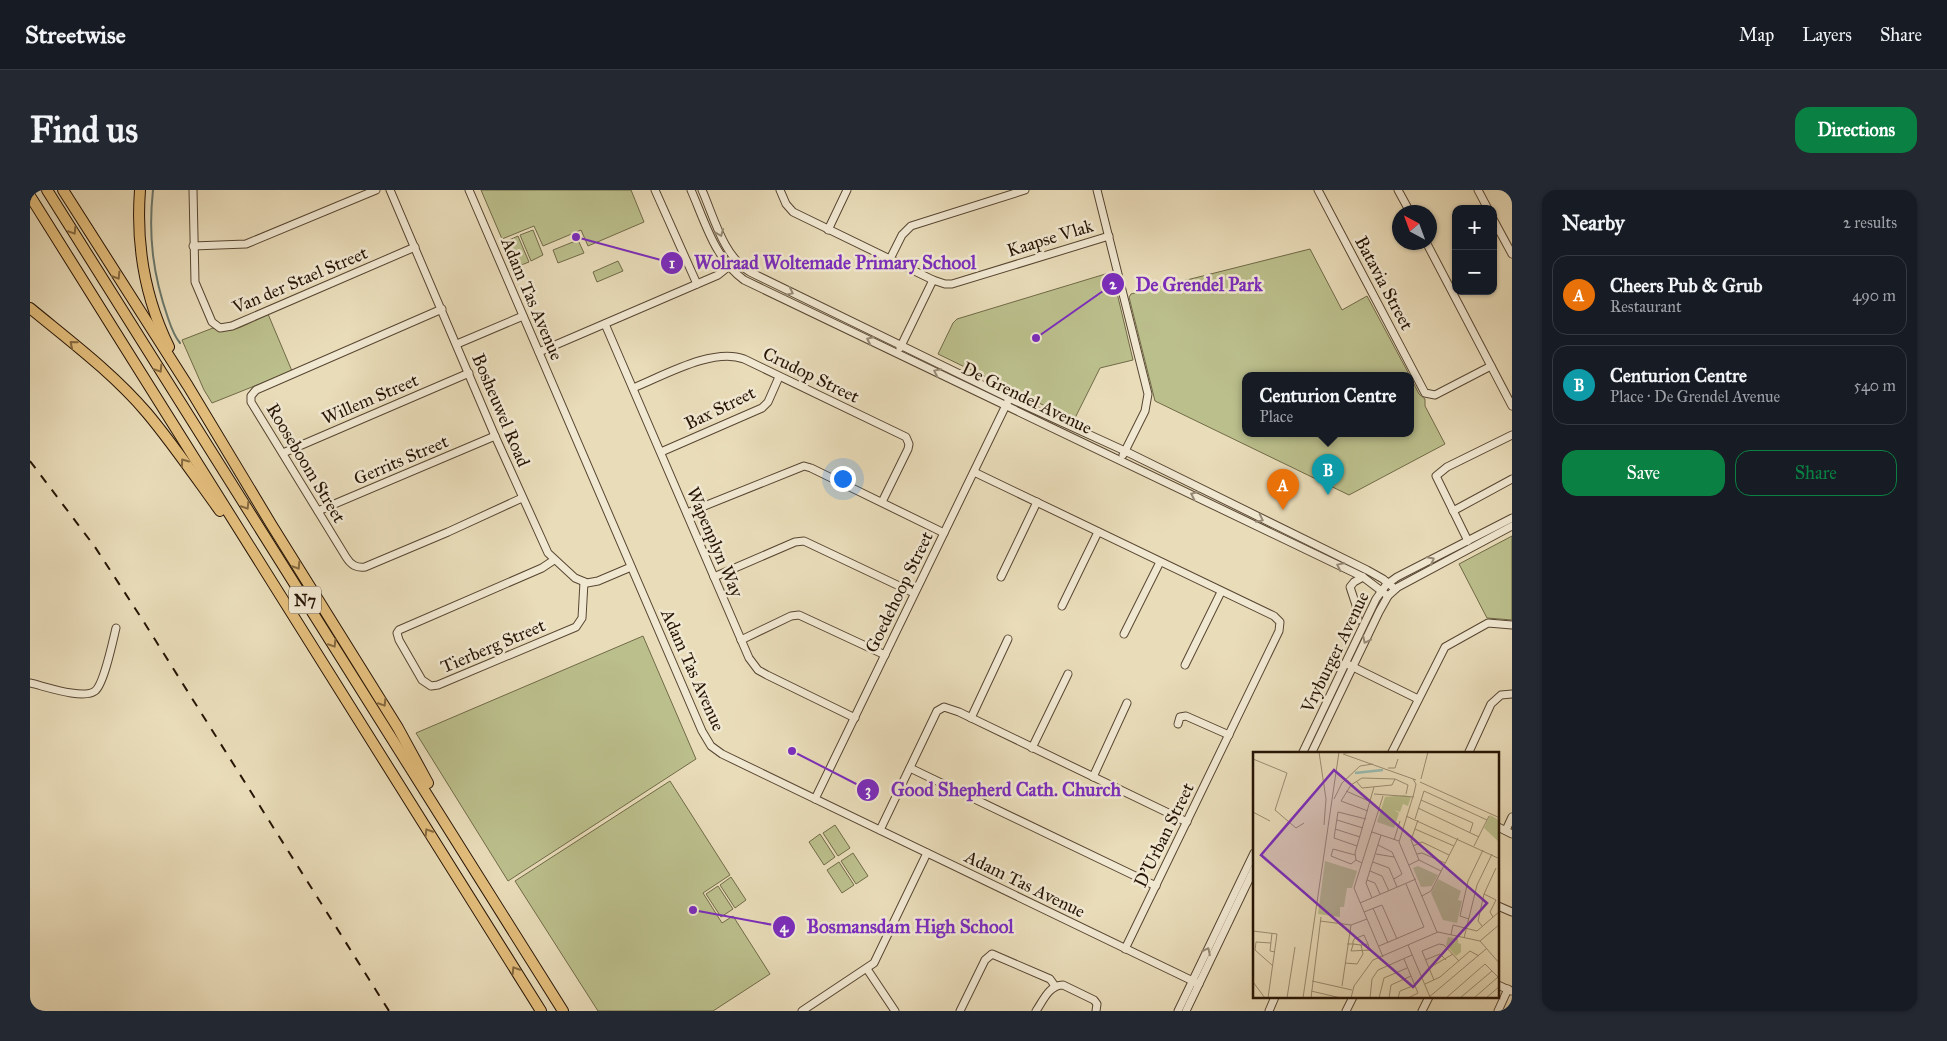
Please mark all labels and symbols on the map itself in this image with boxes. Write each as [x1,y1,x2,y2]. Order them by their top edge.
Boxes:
north arrow [1392,205,1437,250]
street label: Kaapse Vlak [1004,214,1096,262]
one-way arrow [66,226,76,235]
one-way arrow [714,228,725,237]
street label: Batavia Street [1350,232,1418,334]
street label: Adam Tas Avenue [496,233,568,364]
street label: Van der Stael Street [228,241,372,319]
callout: Wolraad Woltemade Primary School [659,246,986,280]
text: Wolraad Woltemade Primary School [694,251,977,275]
text: 1 [669,254,675,272]
callout: De Grendel Park [1100,267,1272,301]
one-way arrow [111,270,120,279]
text: De Grendel Park [1135,273,1264,296]
text: 2 [1109,275,1117,293]
one-way arrow [785,286,794,296]
one-way arrow [867,336,876,346]
one-way arrow [70,342,79,350]
street label: Crudop Street [759,342,863,408]
street label: Bosheuwel Road [467,350,535,470]
street label: De Grendel Avenue [958,357,1096,439]
one-way arrow [153,363,163,372]
one-way arrow [933,367,942,378]
street label: Willem Street [318,369,422,429]
street label: Bax Street [681,381,760,435]
street label: Rooseboom Street [262,399,351,527]
street label: Gerrits Street [350,430,452,490]
pin: B [1312,454,1344,495]
one-way arrow [181,458,190,468]
your location [830,466,856,492]
pin: A [1267,469,1299,510]
street label: Wapenplyn Way [682,484,748,601]
one-way arrow [1190,491,1199,501]
one-way arrow [240,501,249,510]
one-way arrow [1255,513,1264,523]
street label: Goedehoop Street [860,527,938,656]
one-way arrow [1426,556,1435,566]
one-way arrow [290,560,300,569]
one-way arrow [1336,562,1345,572]
road number: N7 [289,586,321,614]
street label: Vryburger Avenue [1296,588,1375,717]
street label: Adam Tas Avenue [656,605,730,734]
street label: Tierberg Street [437,614,550,679]
one-way arrow [1362,634,1372,643]
one-way arrow [326,638,336,647]
one-way arrow [376,698,386,707]
inset map [1253,752,1500,998]
callout: Good Shepherd Cath. Church [855,773,1131,807]
text: Good Shepherd Cath. Church [891,778,1122,802]
street label: D'Urban Street [1129,778,1199,891]
text: 3 [865,781,871,800]
one-way arrow [425,828,435,837]
street label: Adam Tas Avenue [960,845,1089,923]
callout: Bosmansdam High School [772,910,1024,944]
text: Bosmansdam High School [806,915,1014,939]
text: 4 [780,918,789,937]
one-way arrow [1200,947,1211,956]
one-way arrow [511,966,521,975]

